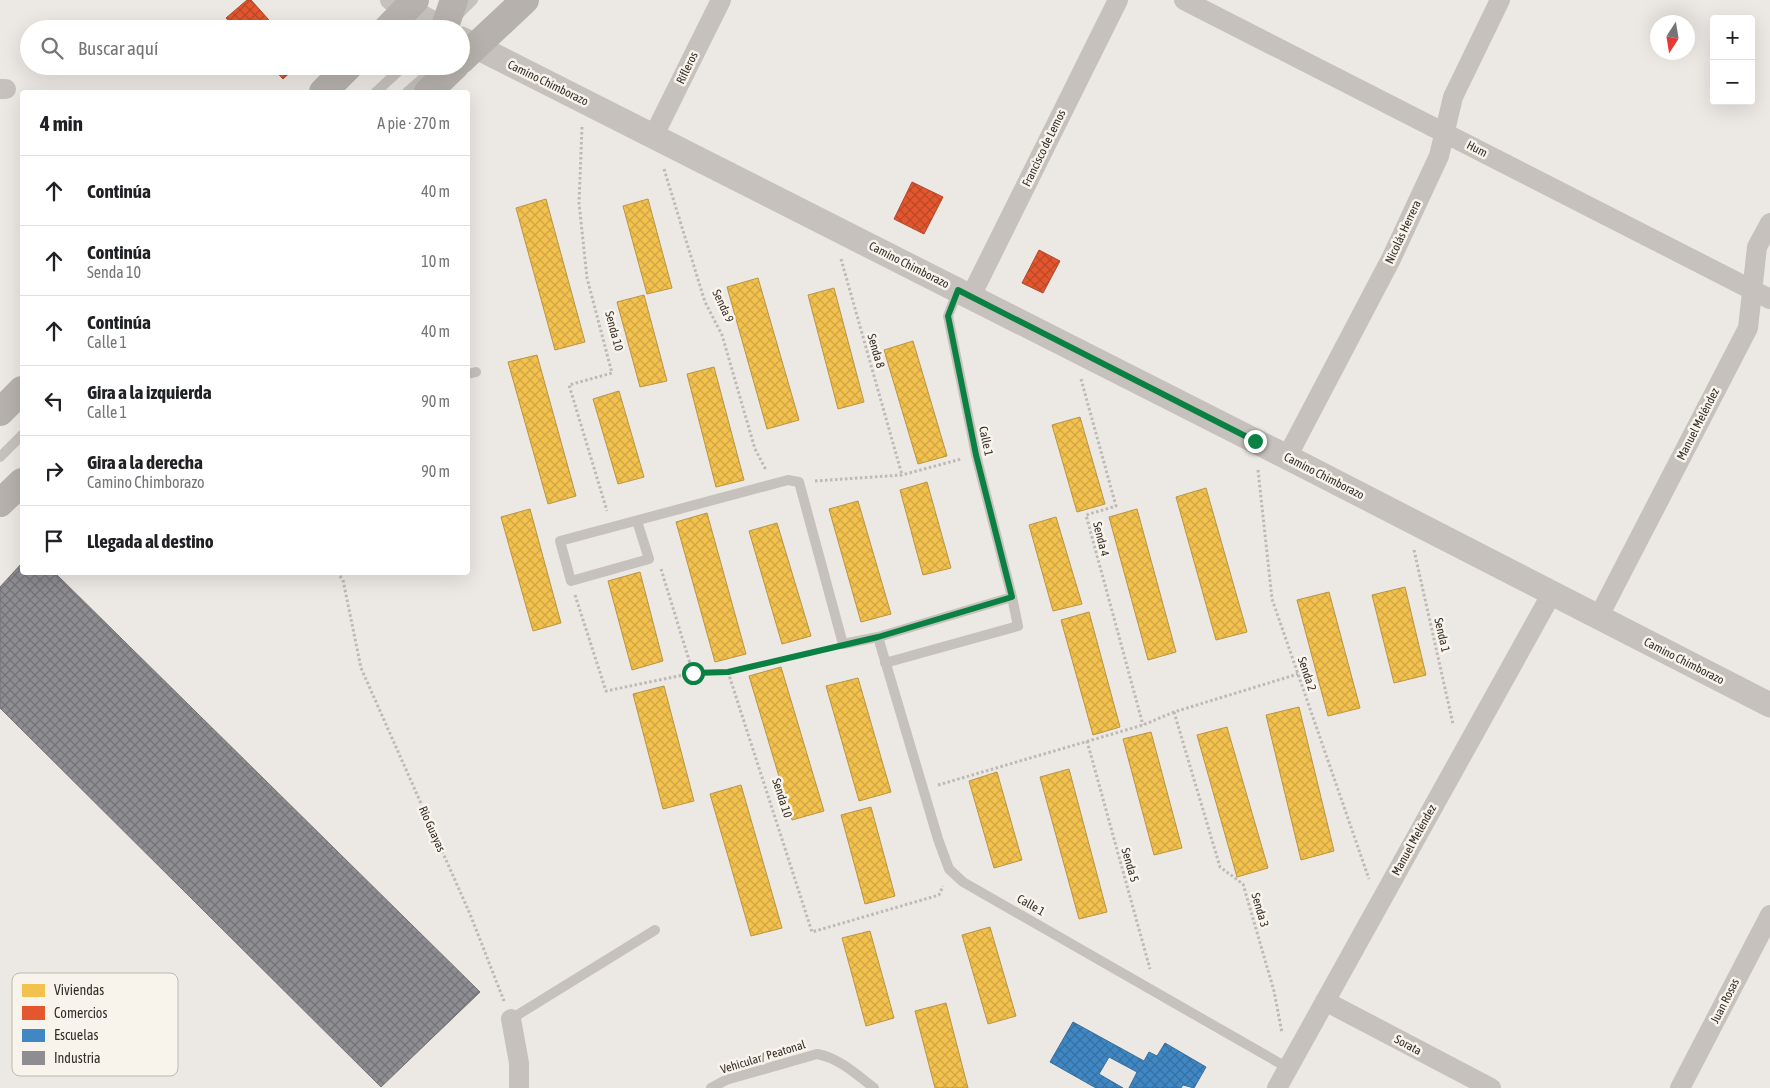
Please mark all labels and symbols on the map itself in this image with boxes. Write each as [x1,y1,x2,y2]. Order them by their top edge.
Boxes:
north arrow [1650,15,1695,60]
street label: Rifleros [673,50,701,86]
street label: Camino Chimborazo [505,57,591,109]
street label: Francisco de Lemos [1019,107,1069,189]
street label: Hum [1464,138,1490,160]
street label: Nicolás Herrera [1382,198,1424,266]
street label: Camino Chimborazo [867,239,952,291]
street label: Senda 9 [709,287,737,325]
street label: Senda 10 [602,310,626,353]
street label: Senda 8 [864,332,888,370]
street label: Manuel Meléndez [1674,385,1722,462]
street label: Calle 1 [976,425,996,457]
route end [1244,430,1267,453]
street label: Camino Chimborazo [1282,450,1367,502]
street label: Senda 4 [1090,520,1112,558]
street label: Senda 1 [1431,616,1453,654]
street label: Camino Chimborazo [1642,635,1727,687]
street label: Senda 2 [1295,655,1319,693]
route start [682,662,705,685]
street label: Senda 10 [769,777,795,820]
street label: Manuel Meléndez [1389,802,1440,878]
street label: Río Guayas [416,804,448,854]
street label: Senda 5 [1118,846,1142,884]
street label: Calle 1 [1015,891,1048,919]
street label: Senda 3 [1248,891,1272,929]
legend [12,973,178,1076]
street label: Juan Rosas [1708,976,1742,1026]
text: Viviendas [54,982,104,998]
text: Comercios [54,1005,107,1021]
text: Escuelas [54,1027,98,1043]
street label: Sorata [1392,1032,1424,1058]
street label: Vehicular/ Peatonal [719,1037,808,1077]
text: Industria [54,1050,101,1066]

